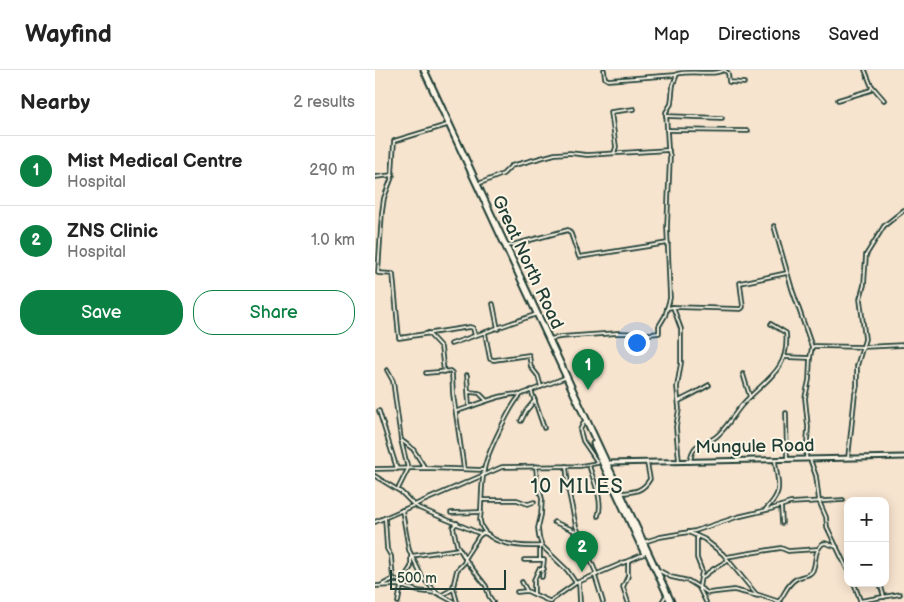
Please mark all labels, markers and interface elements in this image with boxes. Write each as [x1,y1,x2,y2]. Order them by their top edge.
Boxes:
text: Wayfind [25,20,112,49]
text: Map [654,24,690,45]
text: Directions [718,24,800,45]
text: Saved [828,24,879,45]
text: Nearby [20,90,90,115]
text: 2 results [293,93,355,112]
text: Mist Medical Centre [67,150,243,173]
text: 1 [33,161,39,180]
text: 290 m [309,161,355,180]
text: Hospital [67,173,126,192]
street label: Great North Road [487,192,568,332]
text: ZNS Clinic [67,220,158,243]
text: 2 [31,231,41,250]
text: 1.0 km [311,231,355,250]
text: Hospital [67,243,126,262]
button: Save [20,290,183,335]
button: Share [193,290,355,335]
your location [624,330,650,356]
pin: 1 [572,349,604,390]
street label: Mungule Road [695,435,815,458]
district label: 10 MILES [530,475,624,499]
map controls [844,497,889,587]
button: + [844,497,889,542]
pin: 2 [566,531,598,572]
button: − [844,542,889,587]
scale bar [390,567,506,590]
text: 500 m [397,570,437,587]

